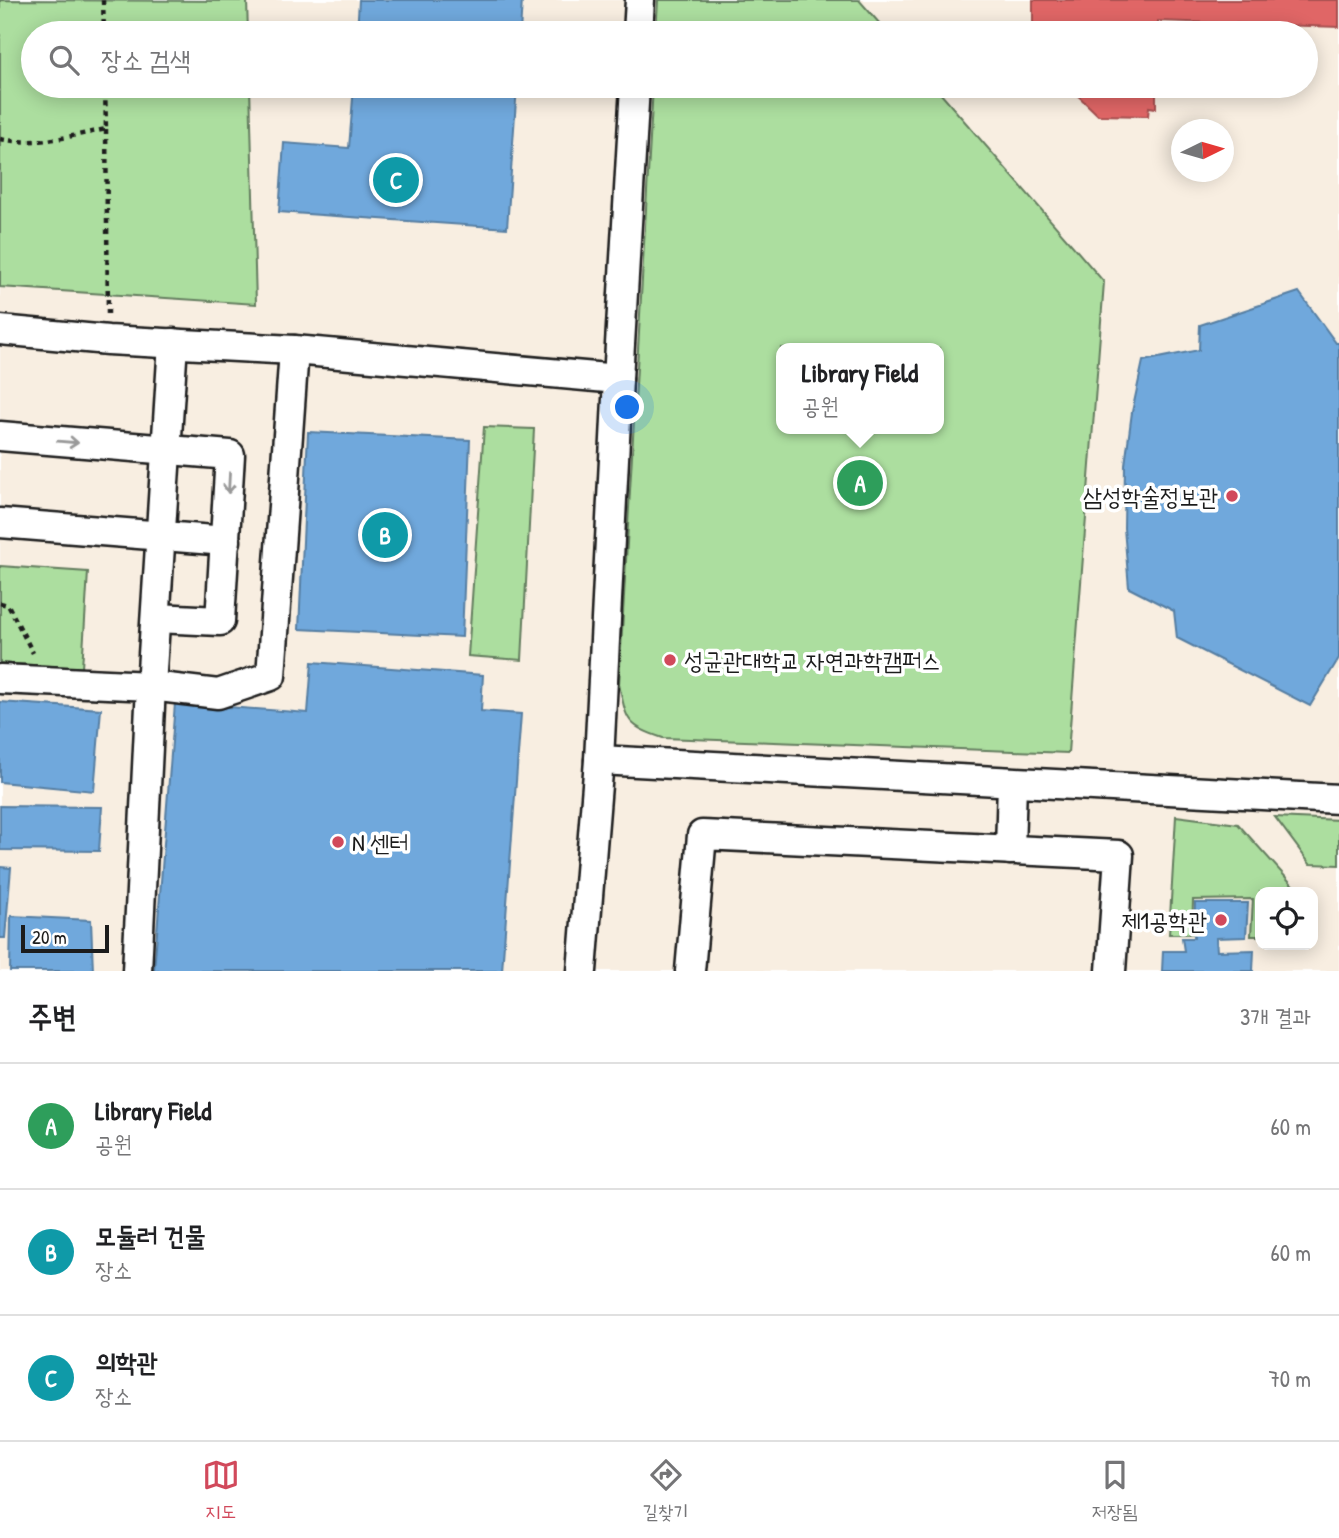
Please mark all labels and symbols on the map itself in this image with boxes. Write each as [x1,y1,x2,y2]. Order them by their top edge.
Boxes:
north arrow [1171,119,1234,182]
pin: C [373,154,419,206]
your location [610,390,644,424]
one-way arrow [56,436,79,449]
pin: A [837,457,883,509]
one-way arrow [223,472,236,495]
place label: 삼성학술정보관 [1083,480,1218,512]
marker: 삼성학술정보관 [1224,488,1240,504]
pin: B [362,509,408,561]
place label: 성균관대학교 자연과학캠퍼스 [684,644,941,676]
marker: 성균관대학교 자연과학캠퍼스 [662,652,678,668]
place label: N 센터 [352,826,409,858]
marker: N 센터 [330,834,346,850]
place label: 제1공학관 [1121,904,1207,936]
marker: 제1공학관 [1213,912,1229,928]
scale bar [21,922,108,954]

